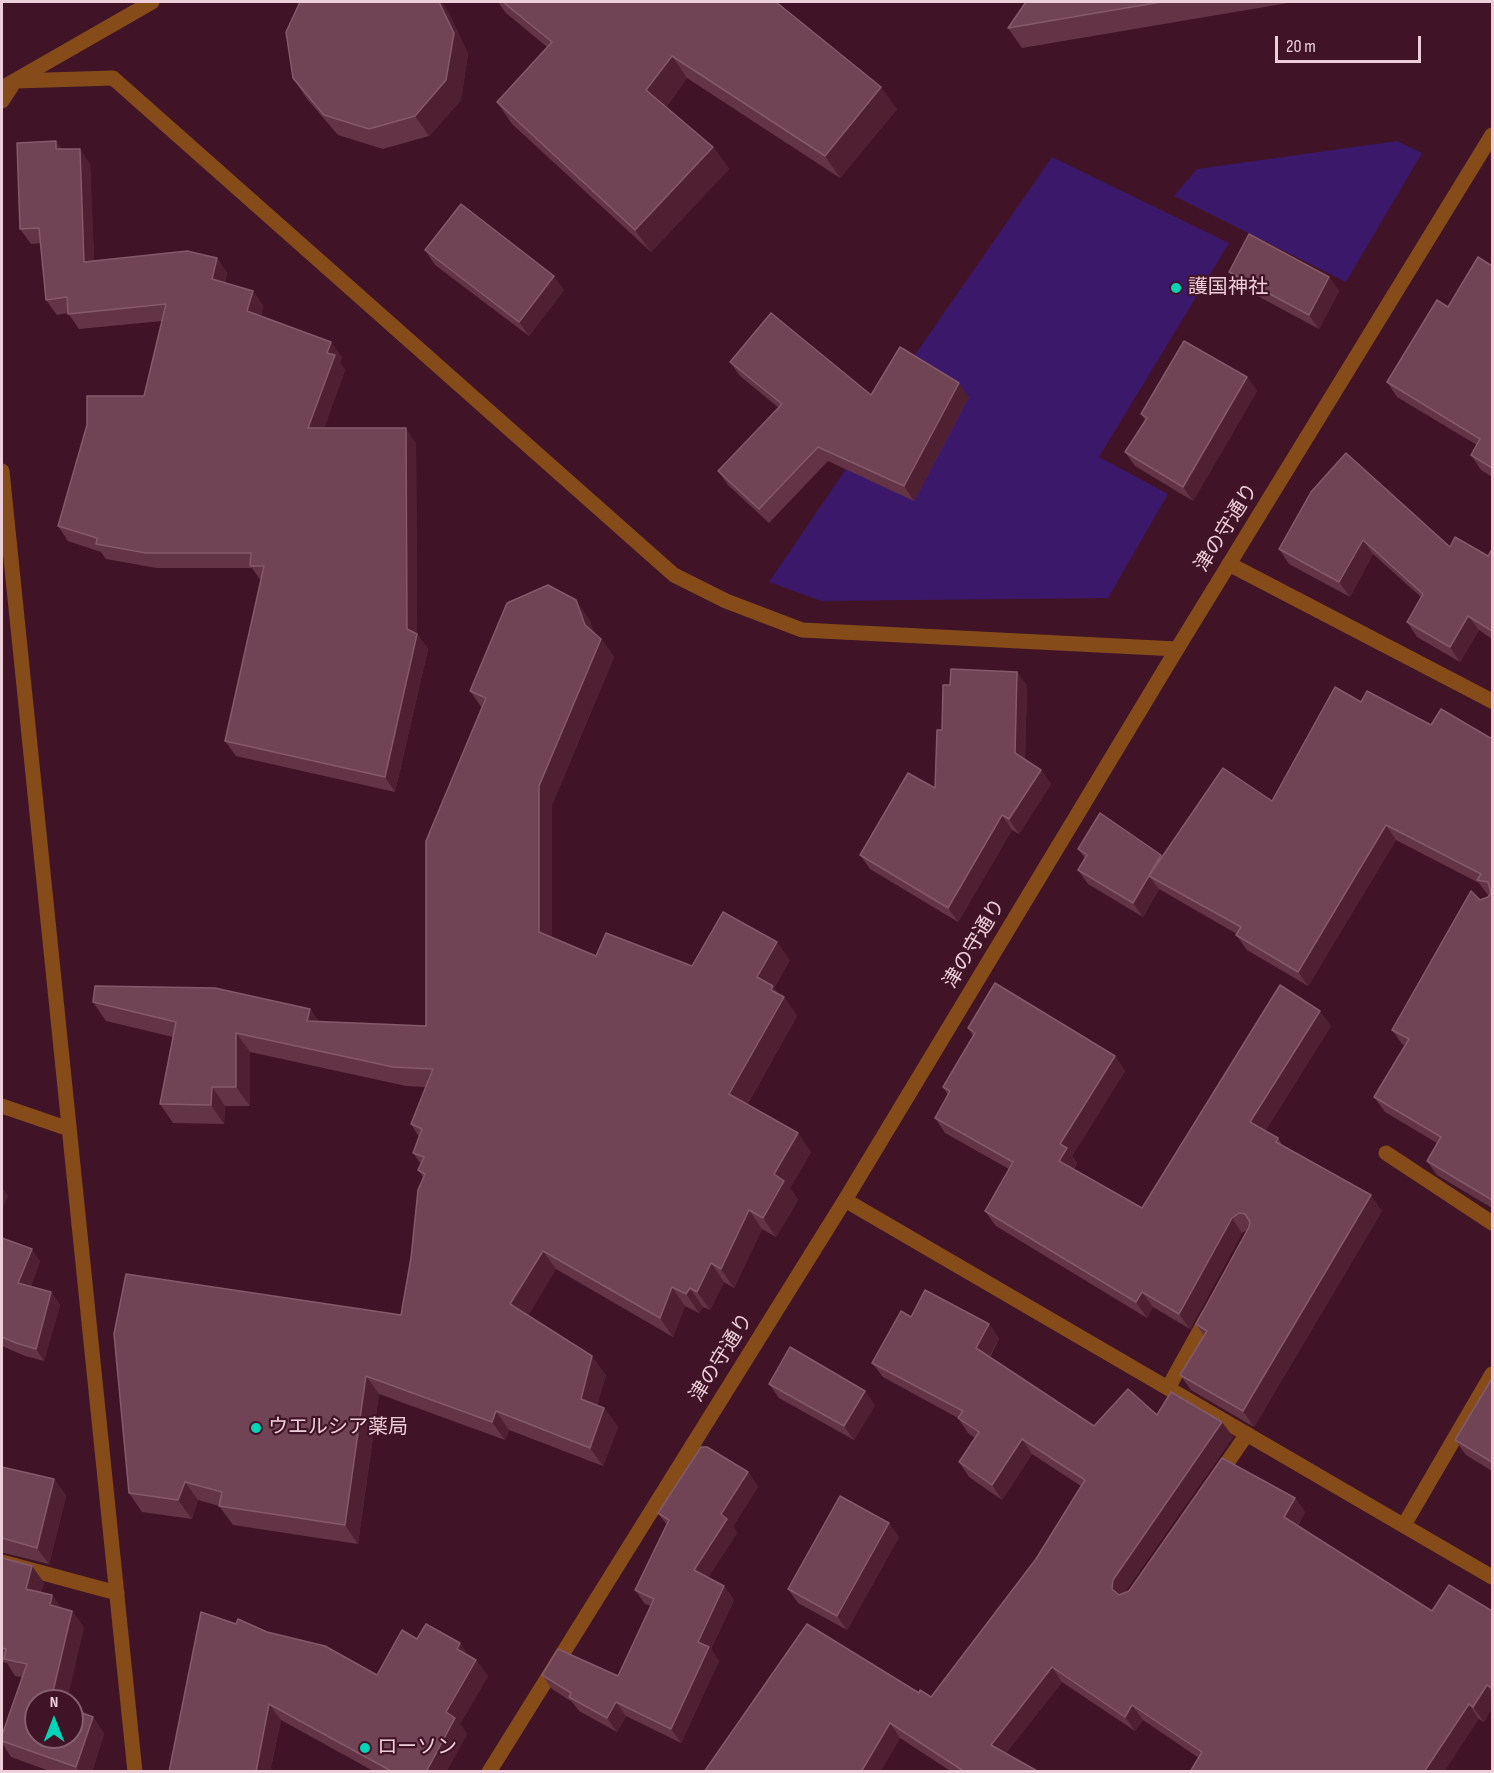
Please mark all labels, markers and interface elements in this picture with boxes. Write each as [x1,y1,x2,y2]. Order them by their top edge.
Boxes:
scale bar [1278,24,1424,62]
text: 20 m [1286,36,1316,57]
place label: 護国神社 [1188,276,1268,300]
marker: 護国神社 [1169,281,1183,295]
street label: 津の守通り [1190,479,1264,577]
street label: 津の守通り [939,895,1011,993]
street label: 津の守通り [685,1309,759,1407]
place label: ウエルシア薬局 [268,1416,408,1440]
marker: ウエルシア薬局 [249,1421,263,1435]
north arrow [24,1689,84,1749]
text: N [50,1693,58,1712]
place label: ローソン [377,1736,457,1760]
marker: ローソン [358,1741,372,1755]

